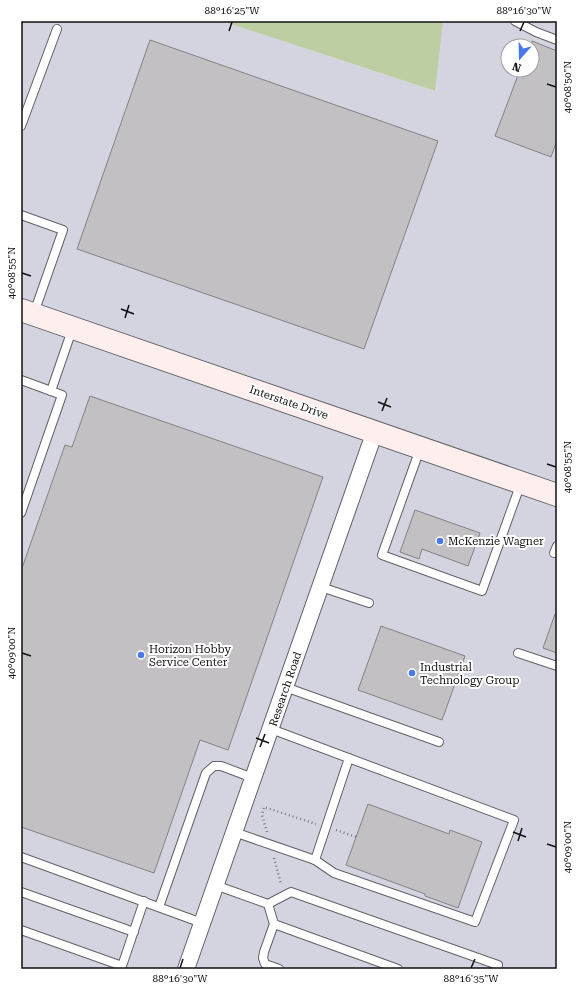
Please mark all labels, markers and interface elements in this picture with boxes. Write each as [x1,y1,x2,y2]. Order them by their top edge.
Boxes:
text: 88°16'25"W [205,5,260,16]
text: 88°16'30"W [497,5,552,16]
north arrow [500,38,540,78]
text: N [510,59,523,74]
text: 40°08'50"N [562,61,573,113]
text: 40°08'55"N [6,247,17,299]
street label: Interstate Drive [248,383,330,422]
text: 40°08'55"N [562,441,573,493]
place label: McKenzie Wagner [448,535,544,548]
marker: McKenzie Wagner [435,536,445,546]
text: 40°09'00"N [6,627,17,679]
place label: Horizon Hobby Service Center [149,643,231,669]
marker: Horizon Hobby Service Center [136,650,146,660]
street label: Research Road [267,650,304,728]
place label: Industrial Technology Group [420,661,519,687]
marker: Industrial Technology Group [407,668,417,678]
text: 40°09'00"N [562,821,573,873]
text: 88°16'30"W [153,973,208,984]
text: 88°16'35"W [444,973,499,984]

